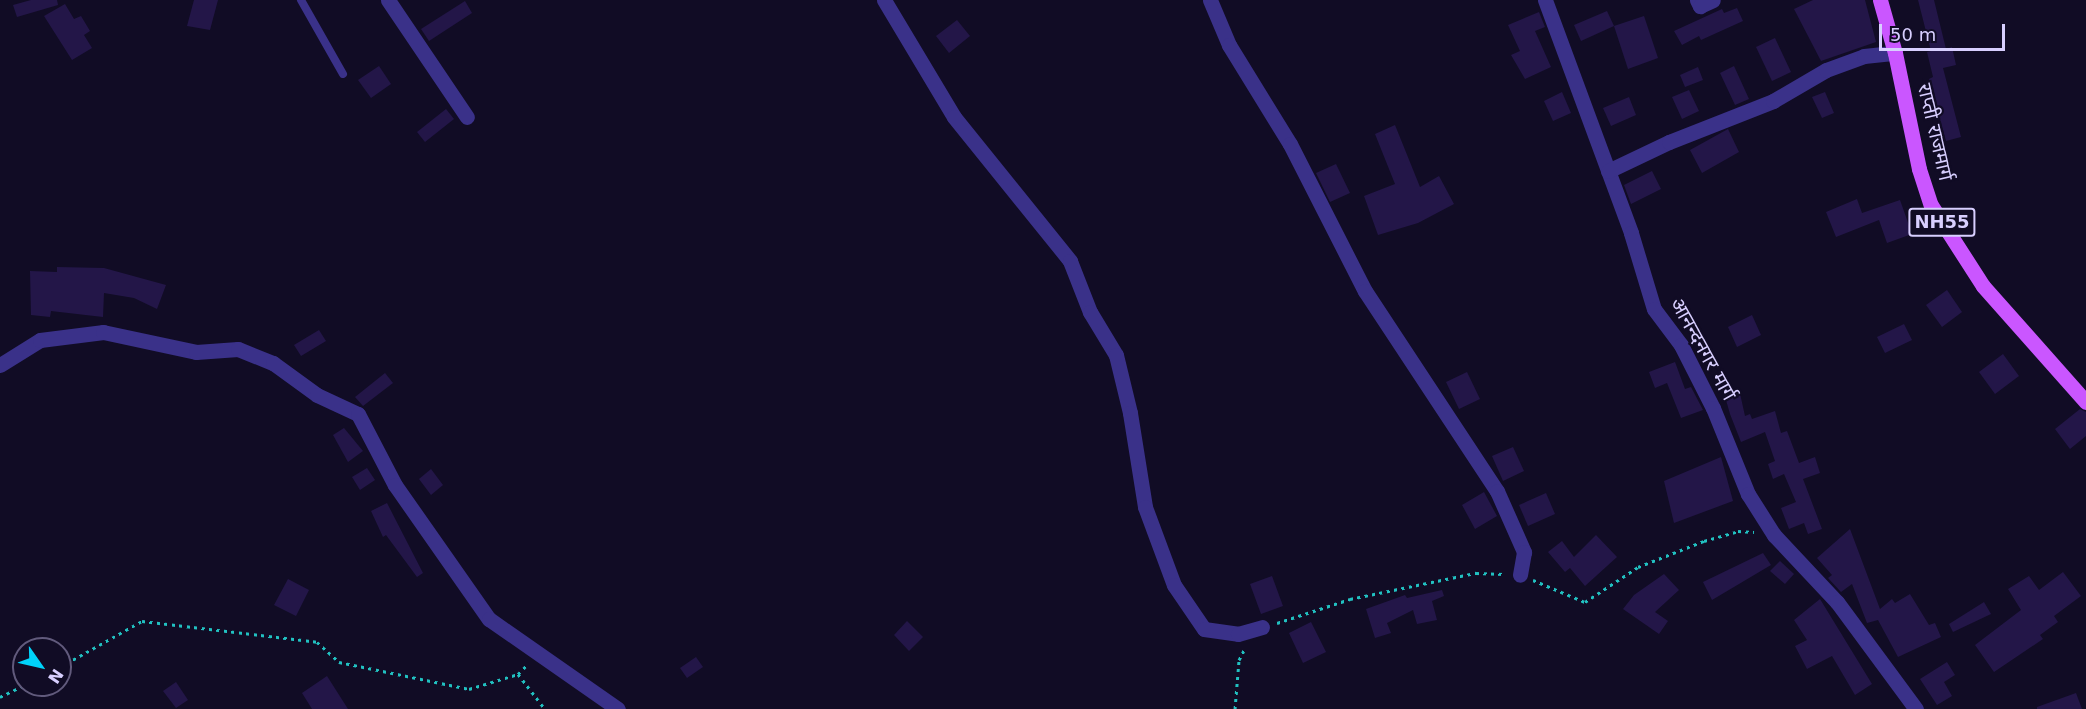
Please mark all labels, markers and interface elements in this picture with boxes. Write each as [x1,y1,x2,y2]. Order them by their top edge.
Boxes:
scale bar [1882,12,2008,50]
text: 50 m [1890,24,1936,45]
street label: राप्ती राजमार्ग [1912,81,1958,183]
road number: NH55 [1908,207,1976,237]
street label: आनन्दनगर मार्ग [1665,293,1741,405]
north arrow [12,637,72,697]
text: N [44,665,67,687]

